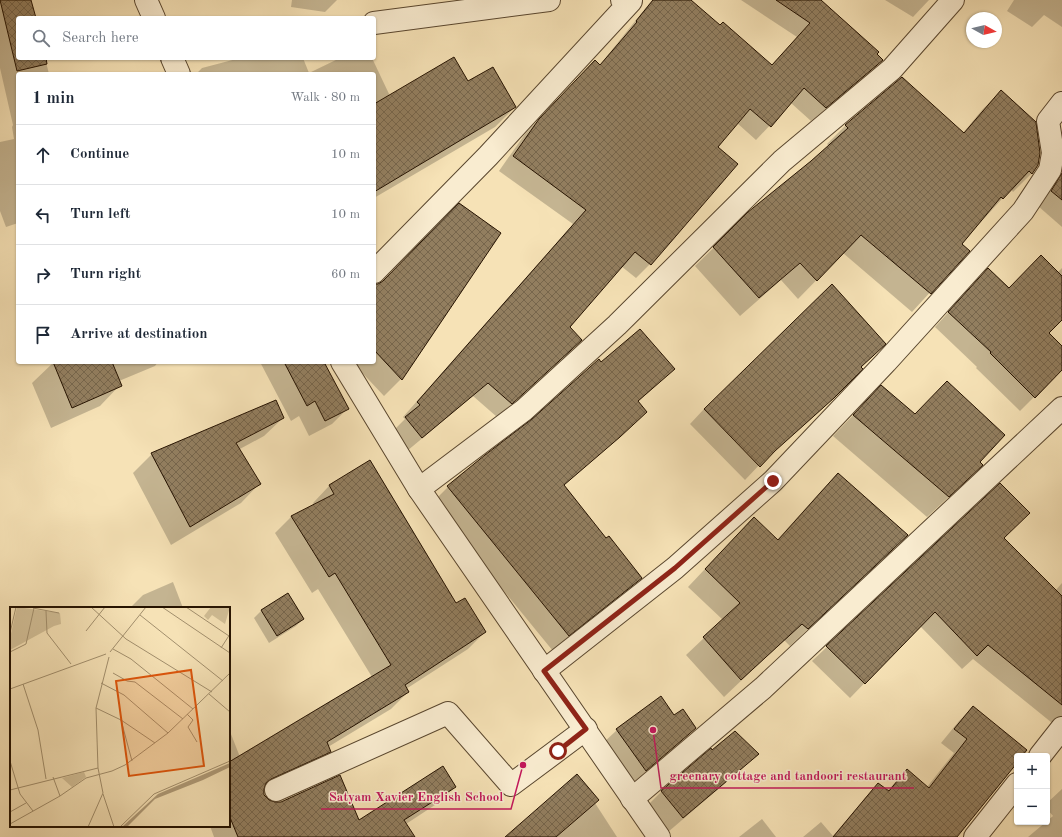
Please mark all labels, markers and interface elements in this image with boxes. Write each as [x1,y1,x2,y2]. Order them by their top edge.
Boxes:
north arrow [966,12,1002,48]
search box [16,16,376,60]
icon: search [30,27,52,49]
text: Search here [62,31,139,46]
text: 1 min [32,90,75,107]
text: Walk · 80 m [291,91,360,104]
icon: ahead [32,144,54,166]
text: Continue [70,147,129,162]
text: 10 m [331,148,360,161]
icon: left [32,204,54,226]
text: Turn left [70,207,130,222]
text: 10 m [331,208,360,221]
icon: right [32,264,54,286]
text: Turn right [70,267,141,282]
text: 60 m [331,268,360,281]
icon: arrive [32,324,54,346]
text: Arrive at destination [70,327,208,342]
route end [764,472,782,490]
inset map [10,607,230,827]
route start [549,742,567,760]
map controls [1014,753,1050,825]
button: + [1014,753,1050,789]
callout: greenary cottage and tandoori restaurant [661,763,914,788]
text: greenary cottage and tandoori restaurant [669,770,907,783]
callout: Satyam Xavier English School [321,784,511,809]
button: − [1014,789,1050,825]
text: Satyam Xavier English School [329,791,503,804]

